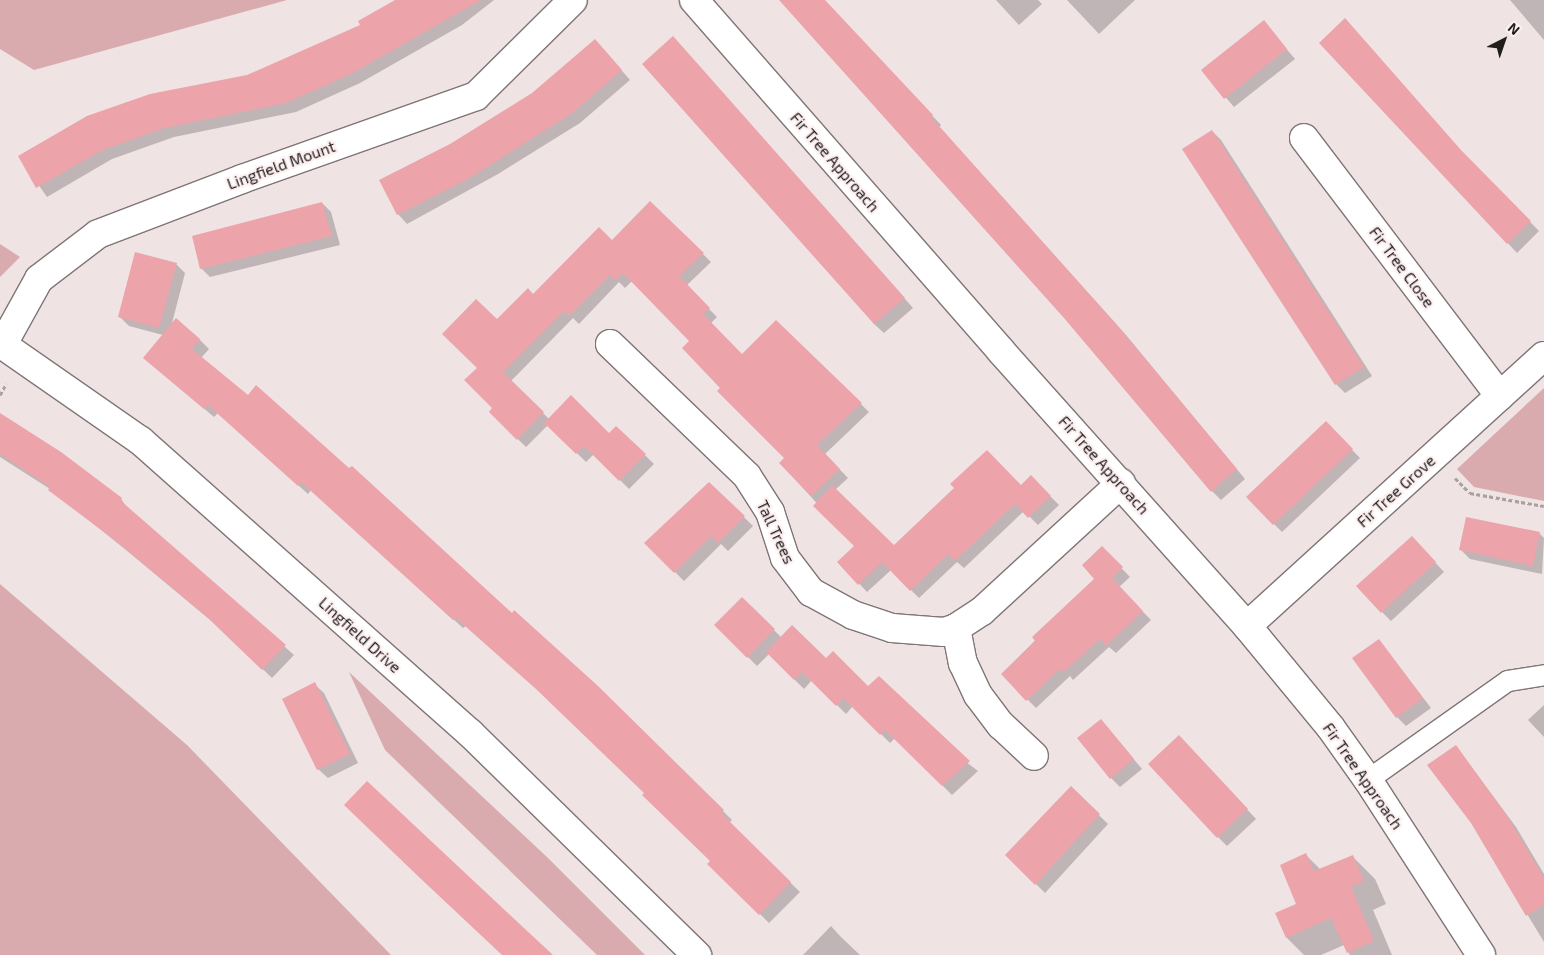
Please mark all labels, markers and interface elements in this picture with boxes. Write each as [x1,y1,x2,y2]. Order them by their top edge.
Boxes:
north arrow [1479,15,1529,65]
text: N [1505,19,1524,38]
street label: Fir Tree Approach [786,108,884,216]
street label: Lingfield Mount [224,137,338,193]
street label: Fir Tree Close [1365,222,1439,312]
street label: Fir Tree Approach [1054,411,1154,519]
street label: Fir Tree Grove [1353,451,1439,531]
street label: Tall Trees [753,497,799,567]
street label: Lingfield Drive [315,593,405,677]
street label: Fir Tree Approach [1319,718,1407,834]

